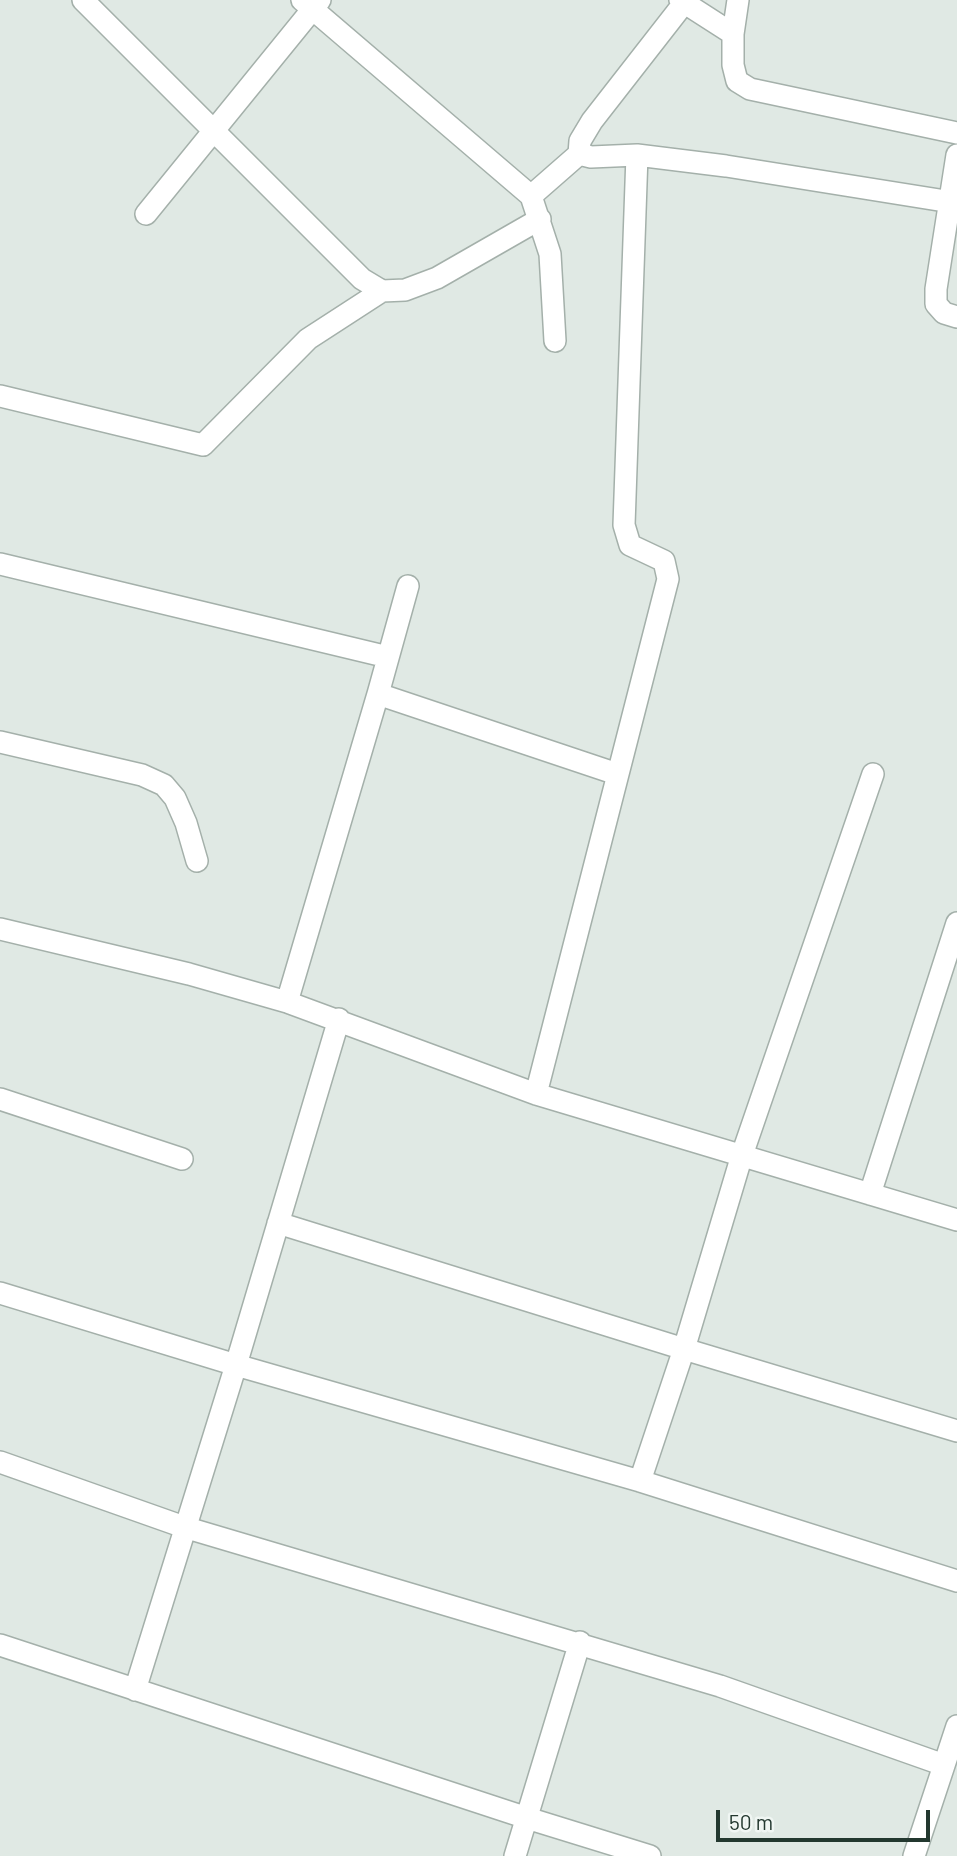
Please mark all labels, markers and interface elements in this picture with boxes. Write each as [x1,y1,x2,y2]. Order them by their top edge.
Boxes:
scale bar [719,1797,932,1841]
text: 50 m [729,1809,773,1834]

